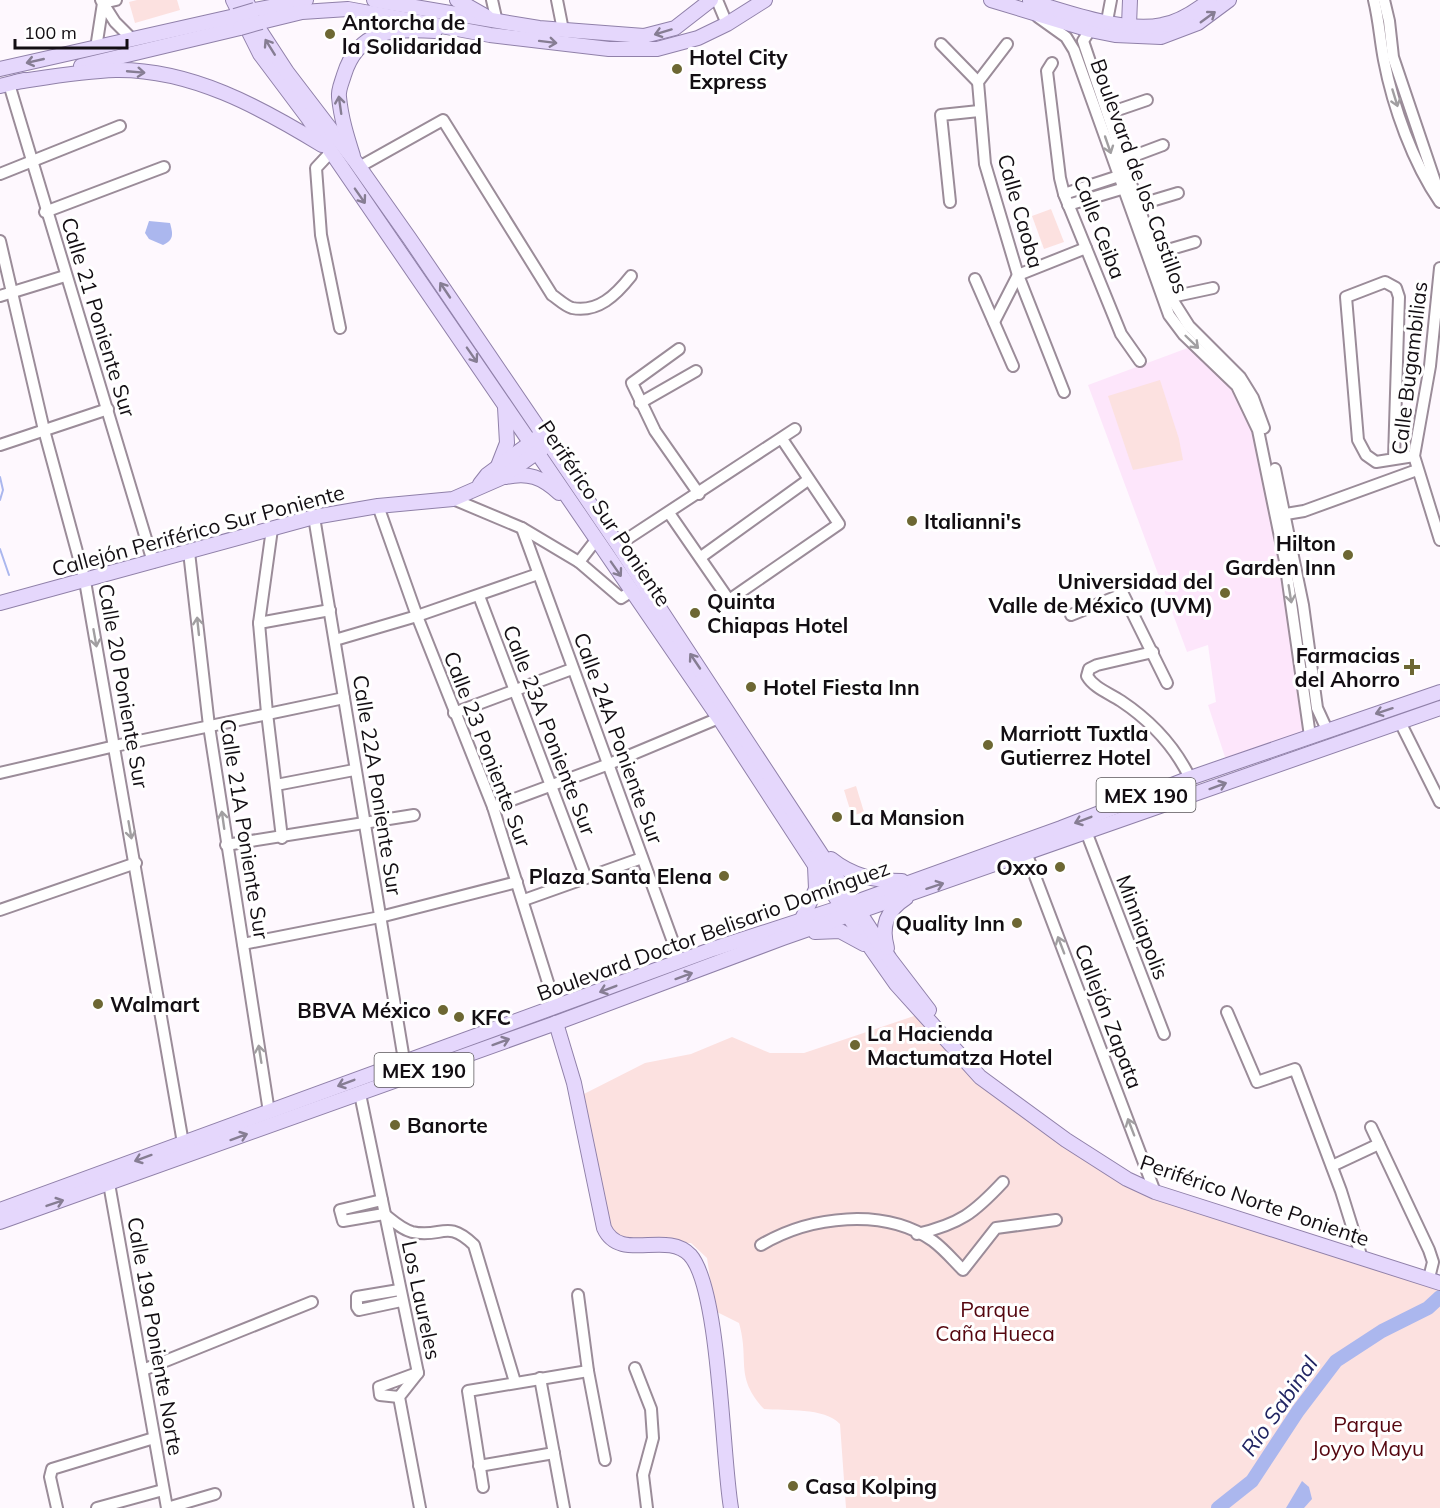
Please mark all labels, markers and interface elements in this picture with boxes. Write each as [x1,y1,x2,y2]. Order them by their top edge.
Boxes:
place label: Antorcha de la Solidaridad [342,9,482,59]
one-way arrow [1199,10,1215,23]
scale bar [15,12,128,50]
text: 100 m [24,21,77,44]
marker: Antorcha de la Solidaridad [323,27,337,41]
one-way arrow [654,27,673,38]
one-way arrow [538,37,558,48]
one-way arrow [264,39,276,56]
place label: Hotel City Express [689,44,788,94]
one-way arrow [25,55,44,67]
street label: Boulevard de los Castillos [1085,55,1195,297]
marker: Hotel City Express [670,62,684,76]
one-way arrow [126,66,146,77]
one-way arrow [1390,88,1401,107]
one-way arrow [335,95,346,115]
one-way arrow [1103,135,1114,154]
street label: Calle Caoba [992,151,1050,271]
street label: Calle Ceiba [1068,172,1132,282]
one-way arrow [354,187,366,203]
street label: Calle 21 Poniente Sur [56,214,142,420]
street label: Calle Bugambilias [1385,280,1433,456]
one-way arrow [439,282,451,299]
one-way arrow [1184,335,1199,350]
one-way arrow [466,347,478,363]
street label: Periférico Sur Poniente [533,415,677,611]
street label: Callejón Periférico Sur Poniente [49,478,347,582]
place label: Italianni's [924,508,1021,534]
marker: Italianni's [905,514,919,528]
place label: Hilton Garden Inn [1225,530,1336,580]
marker: Hilton Garden Inn [1341,548,1355,562]
one-way arrow [610,560,622,577]
place label: Universidad del Valle de México (UVM) [987,568,1213,618]
street label: Calle 20 Poniente Sur [93,582,155,791]
one-way arrow [1285,584,1296,603]
marker: Universidad del Valle de México (UVM) [1218,586,1232,600]
place label: Quinta Chiapas Hotel [707,588,848,638]
marker: Quinta Chiapas Hotel [688,606,702,620]
one-way arrow [192,617,203,637]
street label: Calle 23A Poniente Sur [498,621,602,839]
one-way arrow [90,628,101,648]
street label: Calle 24A Poniente Sur [569,629,669,847]
place label: Farmacias del Ahorro [1295,642,1400,692]
street label: Calle 23 Poniente Sur [439,648,537,851]
one-way arrow [689,653,701,669]
marker: Farmacias del Ahorro [1405,660,1419,674]
street label: Calle 22A Poniente Sur [348,673,408,897]
place label: Hotel Fiesta Inn [763,674,920,700]
marker: Hotel Fiesta Inn [744,680,758,694]
one-way arrow [1375,706,1394,717]
street label: Calle 21A Poniente Sur [215,717,275,941]
place label: Marriott Tuxtla Gutierrez Hotel [1000,720,1151,770]
marker: Marriott Tuxtla Gutierrez Hotel [981,738,995,752]
road number: MEX 190 [1096,778,1196,812]
one-way arrow [1208,779,1227,790]
place label: La Mansion [849,804,965,830]
one-way arrow [217,810,228,830]
marker: La Mansion [830,810,844,824]
one-way arrow [1074,815,1092,826]
one-way arrow [125,820,136,839]
street label: Boulevard Doctor Belisario Domínguez [533,854,893,1006]
place label: Oxxo [996,854,1048,880]
marker: Oxxo [1053,860,1067,874]
place label: Plaza Santa Elena [529,863,712,889]
marker: Plaza Santa Elena [717,869,731,883]
street label: Minniapolis [1111,871,1175,983]
one-way arrow [925,880,944,891]
place label: Quality Inn [895,910,1005,936]
marker: Quality Inn [1010,916,1024,930]
one-way arrow [1055,936,1066,955]
street label: Callejón Zapata [1069,940,1149,1092]
one-way arrow [675,969,693,980]
one-way arrow [600,984,618,995]
place label: Walmart [110,991,200,1017]
marker: Walmart [91,997,105,1011]
place label: BBVA México [297,997,431,1023]
marker: BBVA México [436,1003,450,1017]
place label: KFC [471,1004,511,1030]
marker: KFC [452,1010,466,1024]
place label: La Hacienda Mactumatza Hotel [867,1020,1052,1070]
one-way arrow [491,1036,510,1047]
marker: La Hacienda Mactumatza Hotel [848,1038,862,1052]
one-way arrow [255,1044,266,1064]
road number: MEX 190 [374,1053,474,1087]
one-way arrow [337,1078,356,1089]
place label: Banorte [407,1112,488,1138]
marker: Banorte [388,1118,402,1132]
one-way arrow [1125,1118,1136,1137]
one-way arrow [229,1131,248,1142]
street label: Periférico Norte Poniente [1137,1149,1373,1251]
one-way arrow [134,1153,153,1164]
one-way arrow [45,1196,64,1207]
street label: Calle 19a Poniente Norte [122,1215,190,1457]
street label: Los Laureles [397,1238,447,1362]
park label: Parque Caña Hueca [935,1296,1055,1346]
water label: Río Sabinal [1234,1350,1324,1461]
park label: Parque Joyyo Mayu [1312,1411,1424,1461]
place label: Casa Kolping [805,1473,937,1499]
marker: Casa Kolping [786,1479,800,1493]

